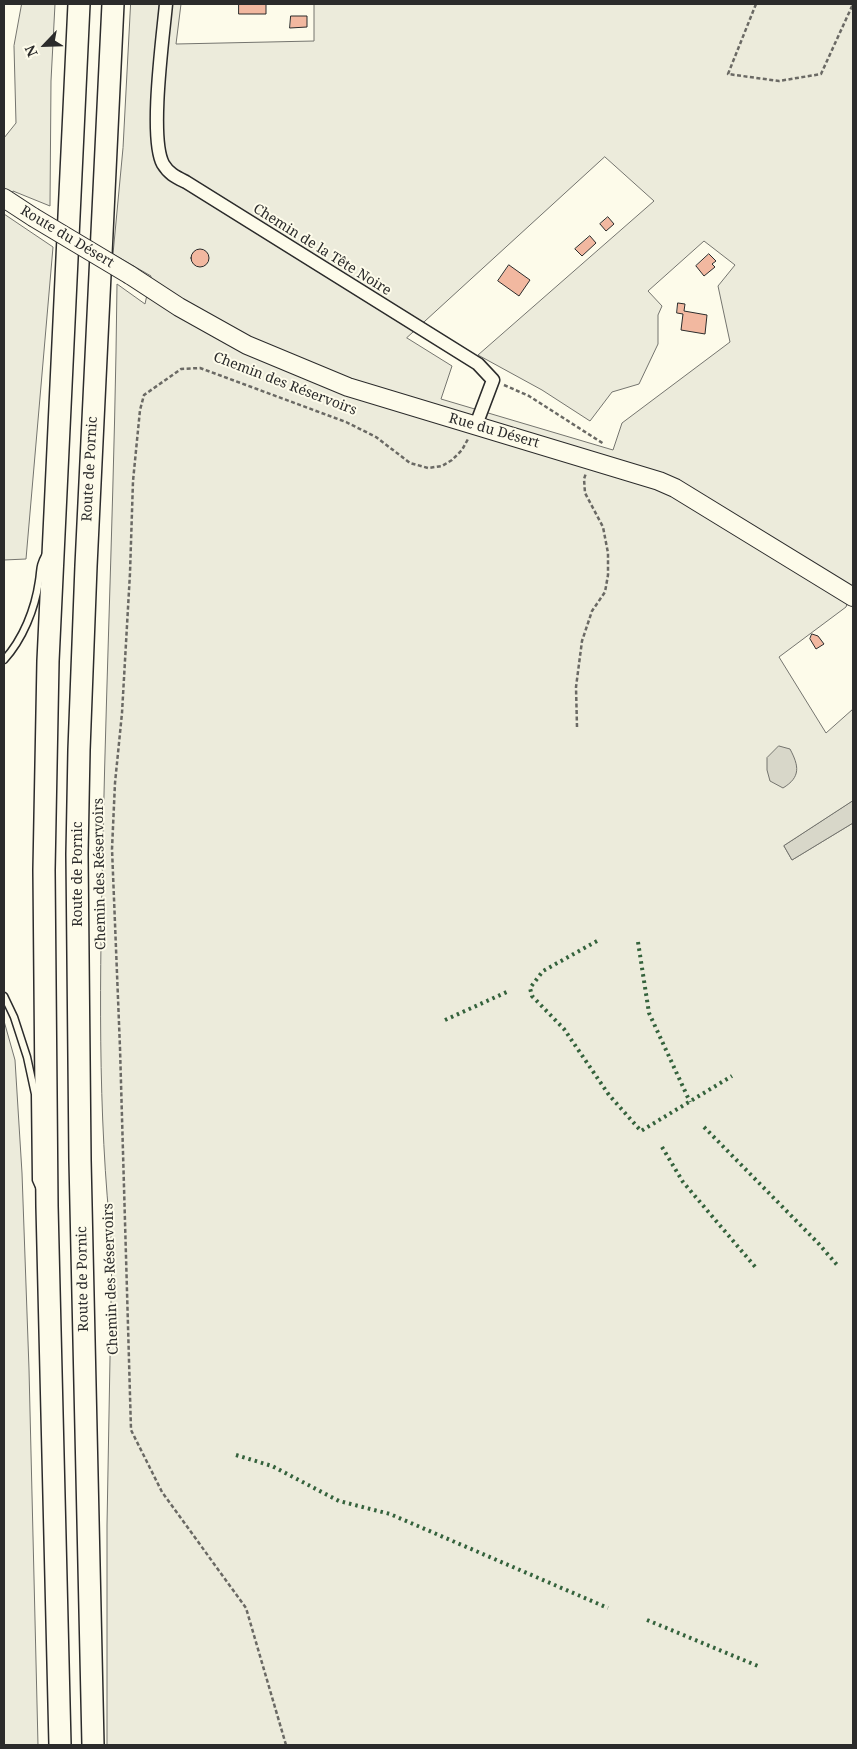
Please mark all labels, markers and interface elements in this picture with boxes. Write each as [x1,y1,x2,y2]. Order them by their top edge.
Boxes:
north arrow [20,20,70,70]
text: N [20,42,42,60]
street label: Chemin de la Tête Noire [250,201,394,299]
street label: Route du Désert [17,202,117,272]
street label: Chemin des Réservoirs [211,349,359,419]
street label: Rue du Désert [447,410,541,452]
street label: Route de Pornic [79,416,101,522]
street label: Chemin des Réservoirs [90,798,110,950]
street label: Route de Pornic [70,821,86,927]
street label: Chemin des Réservoirs [100,1203,122,1355]
street label: Route de Pornic [74,1226,92,1332]

